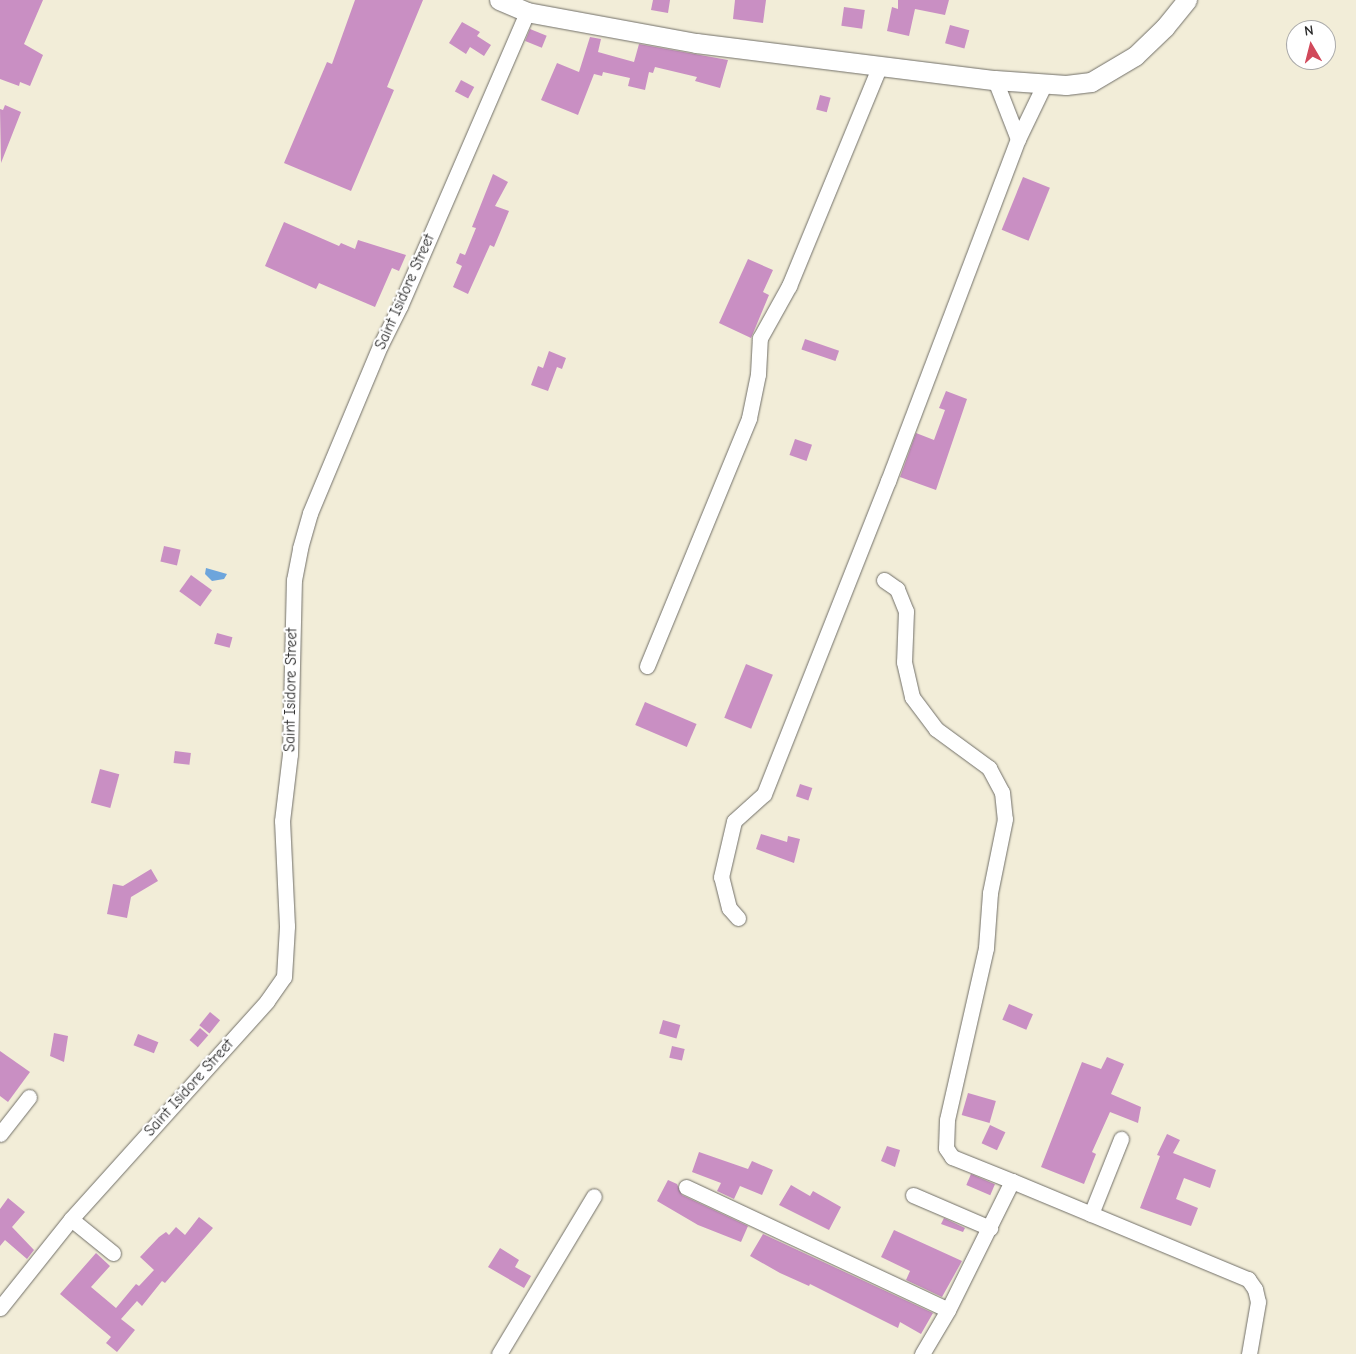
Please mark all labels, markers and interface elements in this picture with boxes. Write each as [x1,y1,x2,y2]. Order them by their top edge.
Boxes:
north arrow [1286,20,1336,70]
text: N [1303,22,1315,40]
street label: Saint Isidore Street [372,232,438,352]
street label: Saint Isidore Street [281,628,301,752]
street label: Saint Isidore Street [141,1036,237,1140]

